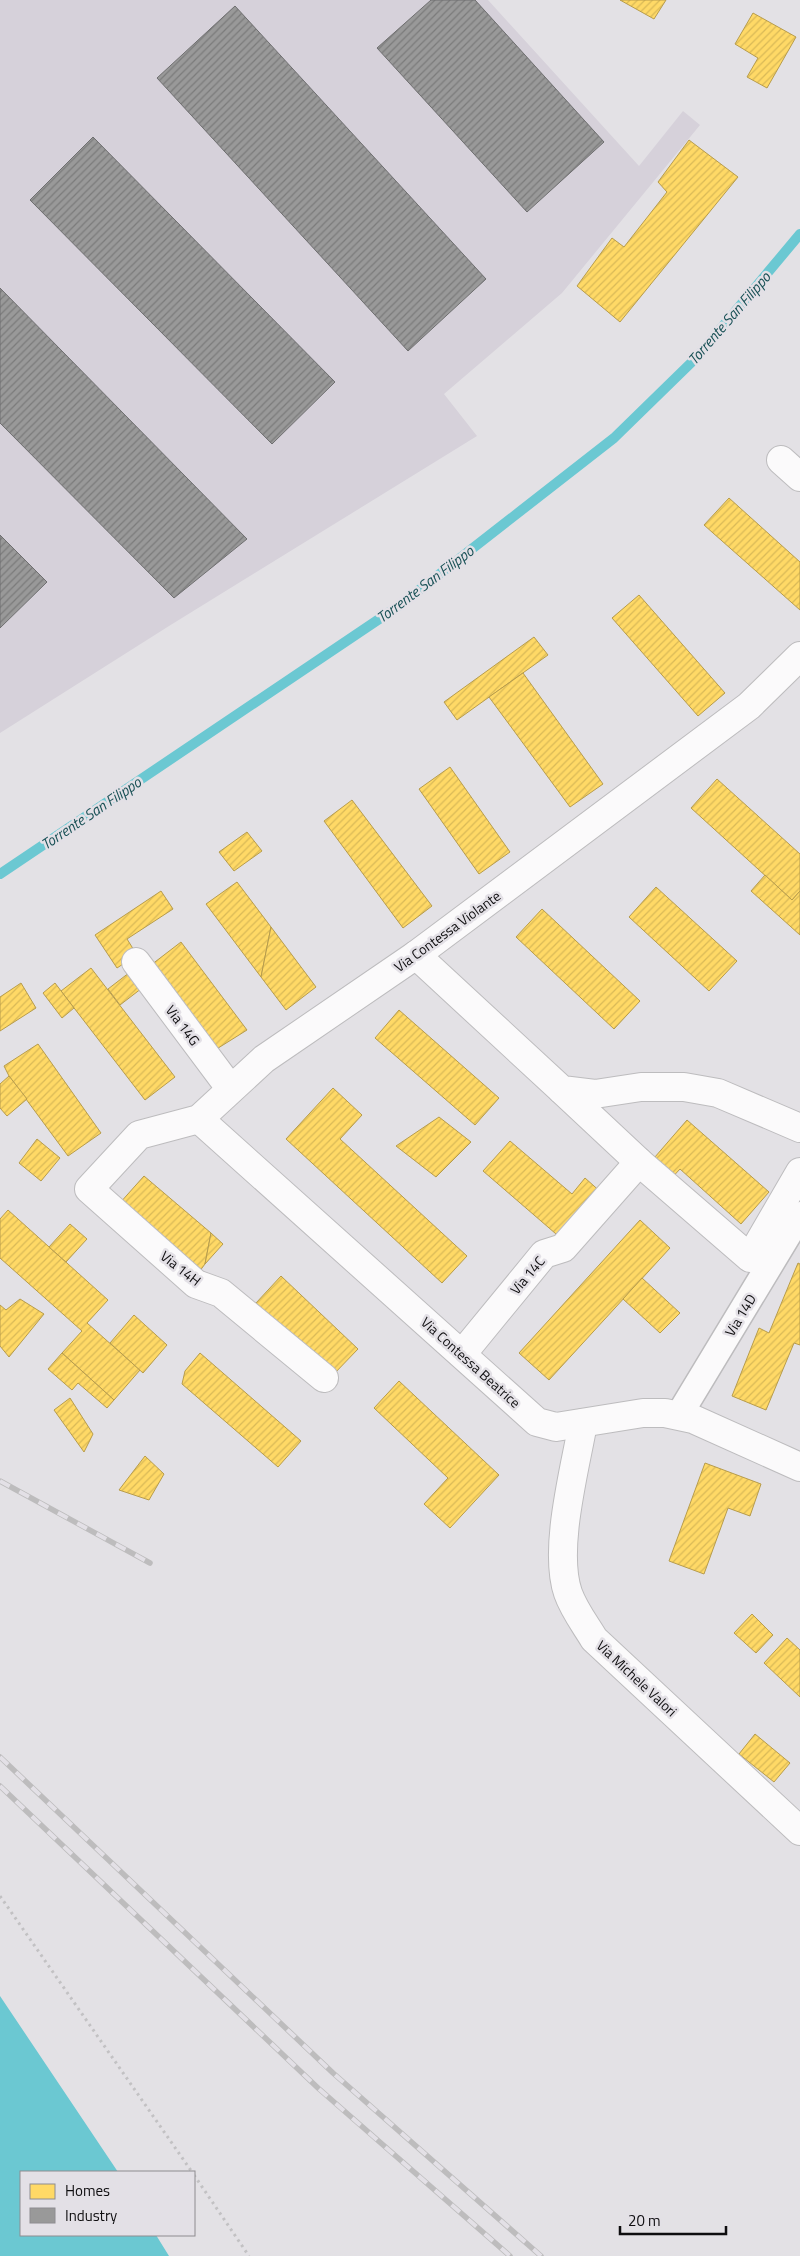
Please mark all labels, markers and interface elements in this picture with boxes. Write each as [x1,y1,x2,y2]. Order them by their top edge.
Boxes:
water label: Torrente San Filippo [682,266,776,370]
water label: Torrente San Filippo [371,539,479,628]
water label: Torrente San Filippo [36,771,146,855]
street label: Via Contessa Violante [389,885,505,977]
street label: Via 14G [161,1000,205,1050]
street label: Via 14H [156,1245,206,1291]
street label: Via 14C [505,1251,550,1299]
street label: Via 14D [719,1290,761,1340]
street label: Via Contessa Beatrice [417,1312,525,1412]
street label: Via Michele Valori [592,1635,682,1721]
legend [20,2171,195,2236]
text: Homes [65,2179,110,2202]
text: Industry [65,2204,117,2227]
scale bar [620,2204,726,2236]
text: 20 m [628,2209,661,2232]

